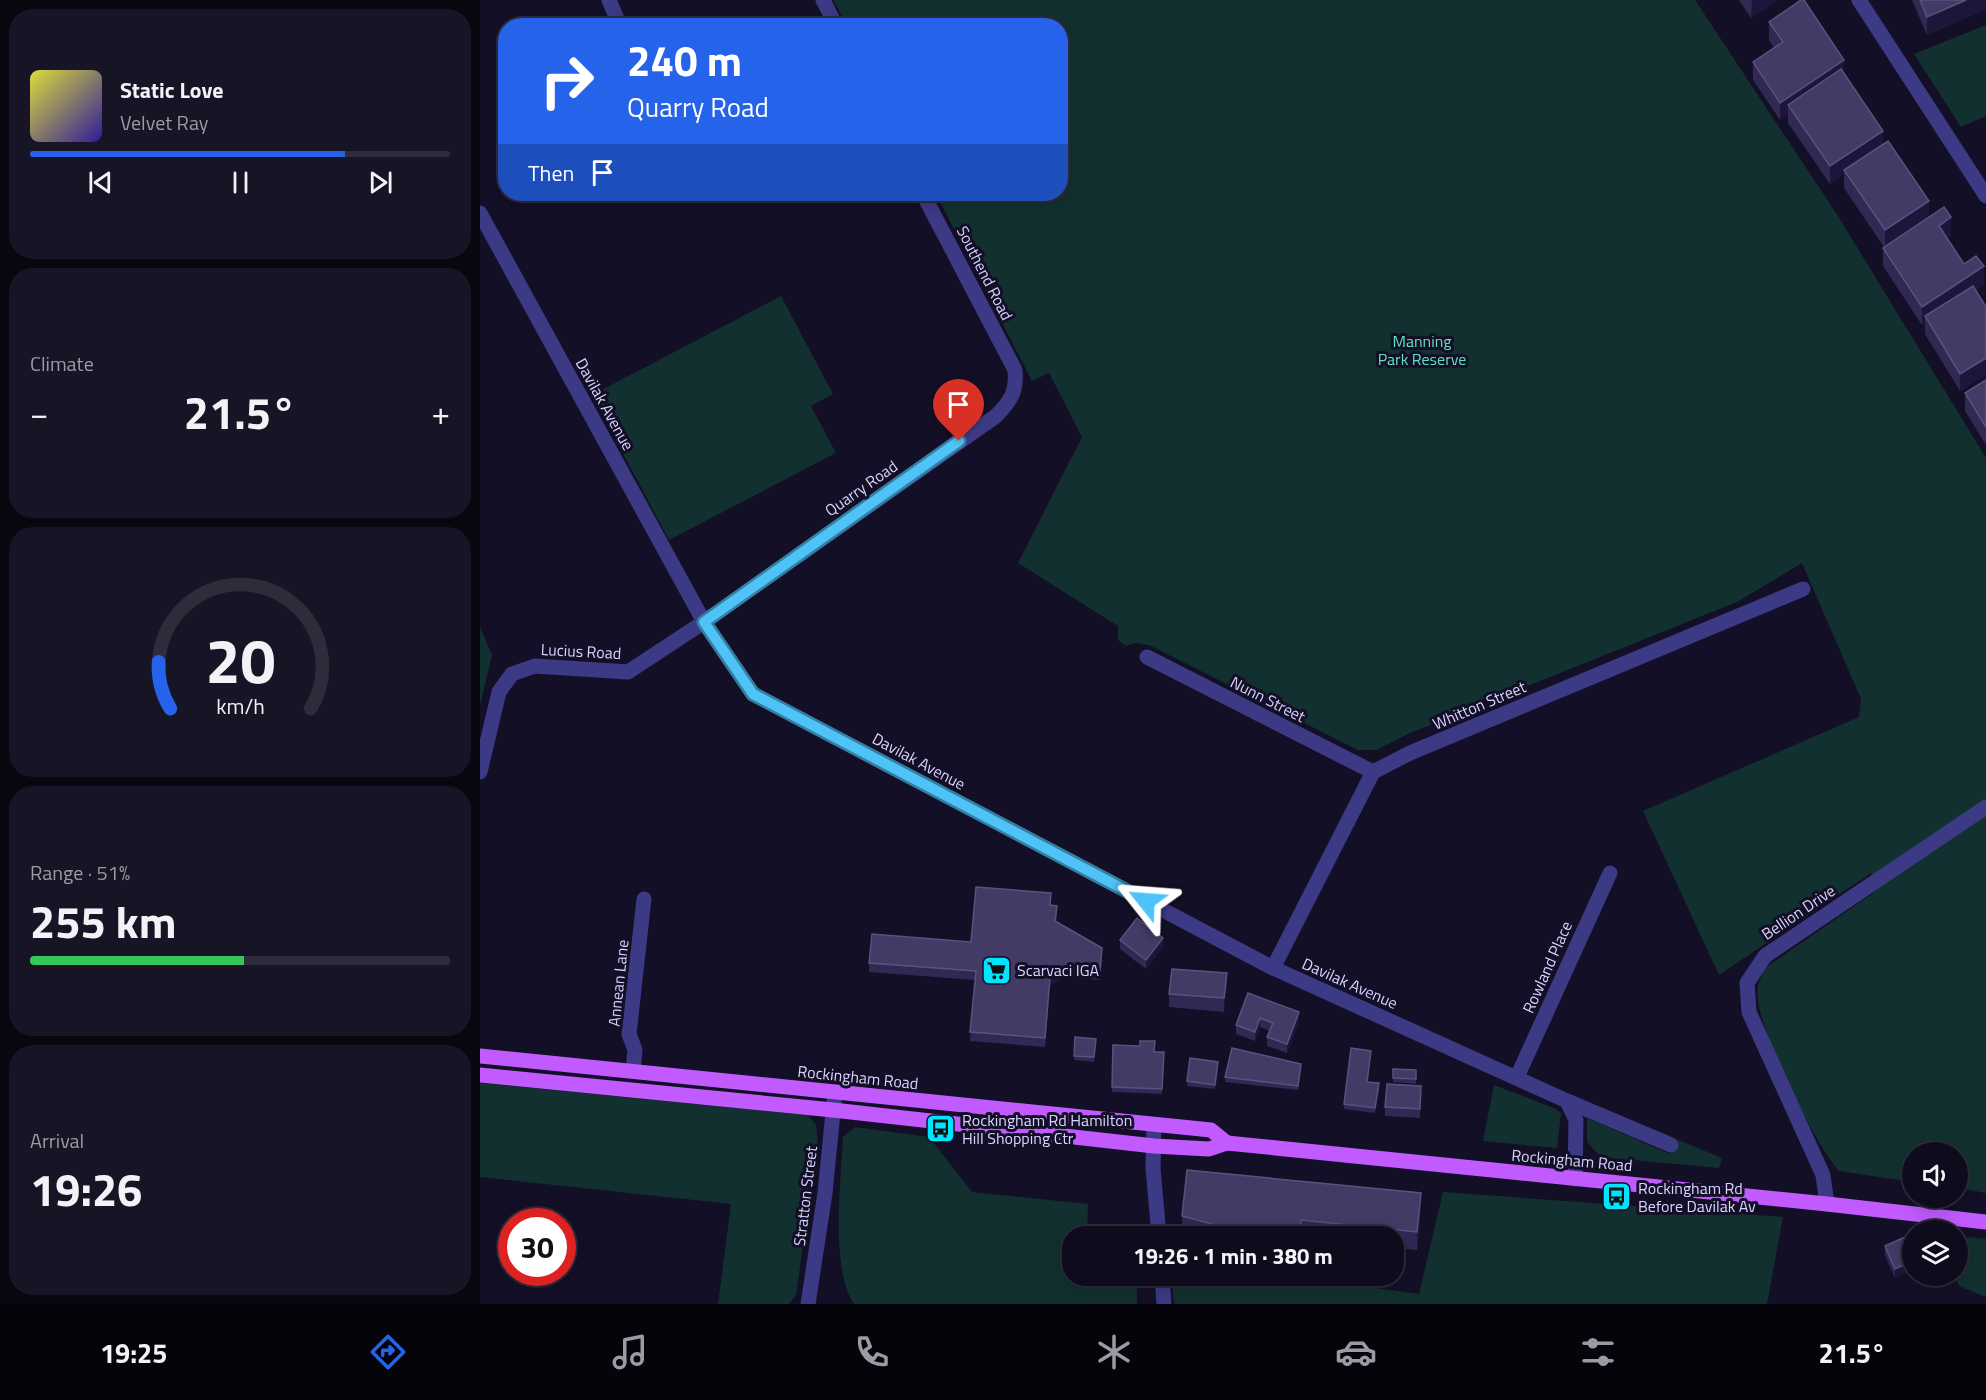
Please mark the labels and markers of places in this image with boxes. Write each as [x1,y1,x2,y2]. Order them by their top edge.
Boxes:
pin [933,379,984,441]
supermarket icon: Scarvaci IGA [980,954,1012,986]
place label: Scarvaci IGA [1017,958,1100,982]
place label: Rockingham Rd Hamilton Hill Shopping Ctr [962,1108,1132,1150]
bus stop icon: Rockingham Rd Hamilton Hill Shopping Ctr [925,1113,957,1145]
place label: Rockingham Rd Before Davilak Av [1638,1176,1756,1218]
bus stop icon: Rockingham Rd Before Davilak Av [1601,1181,1633,1213]

